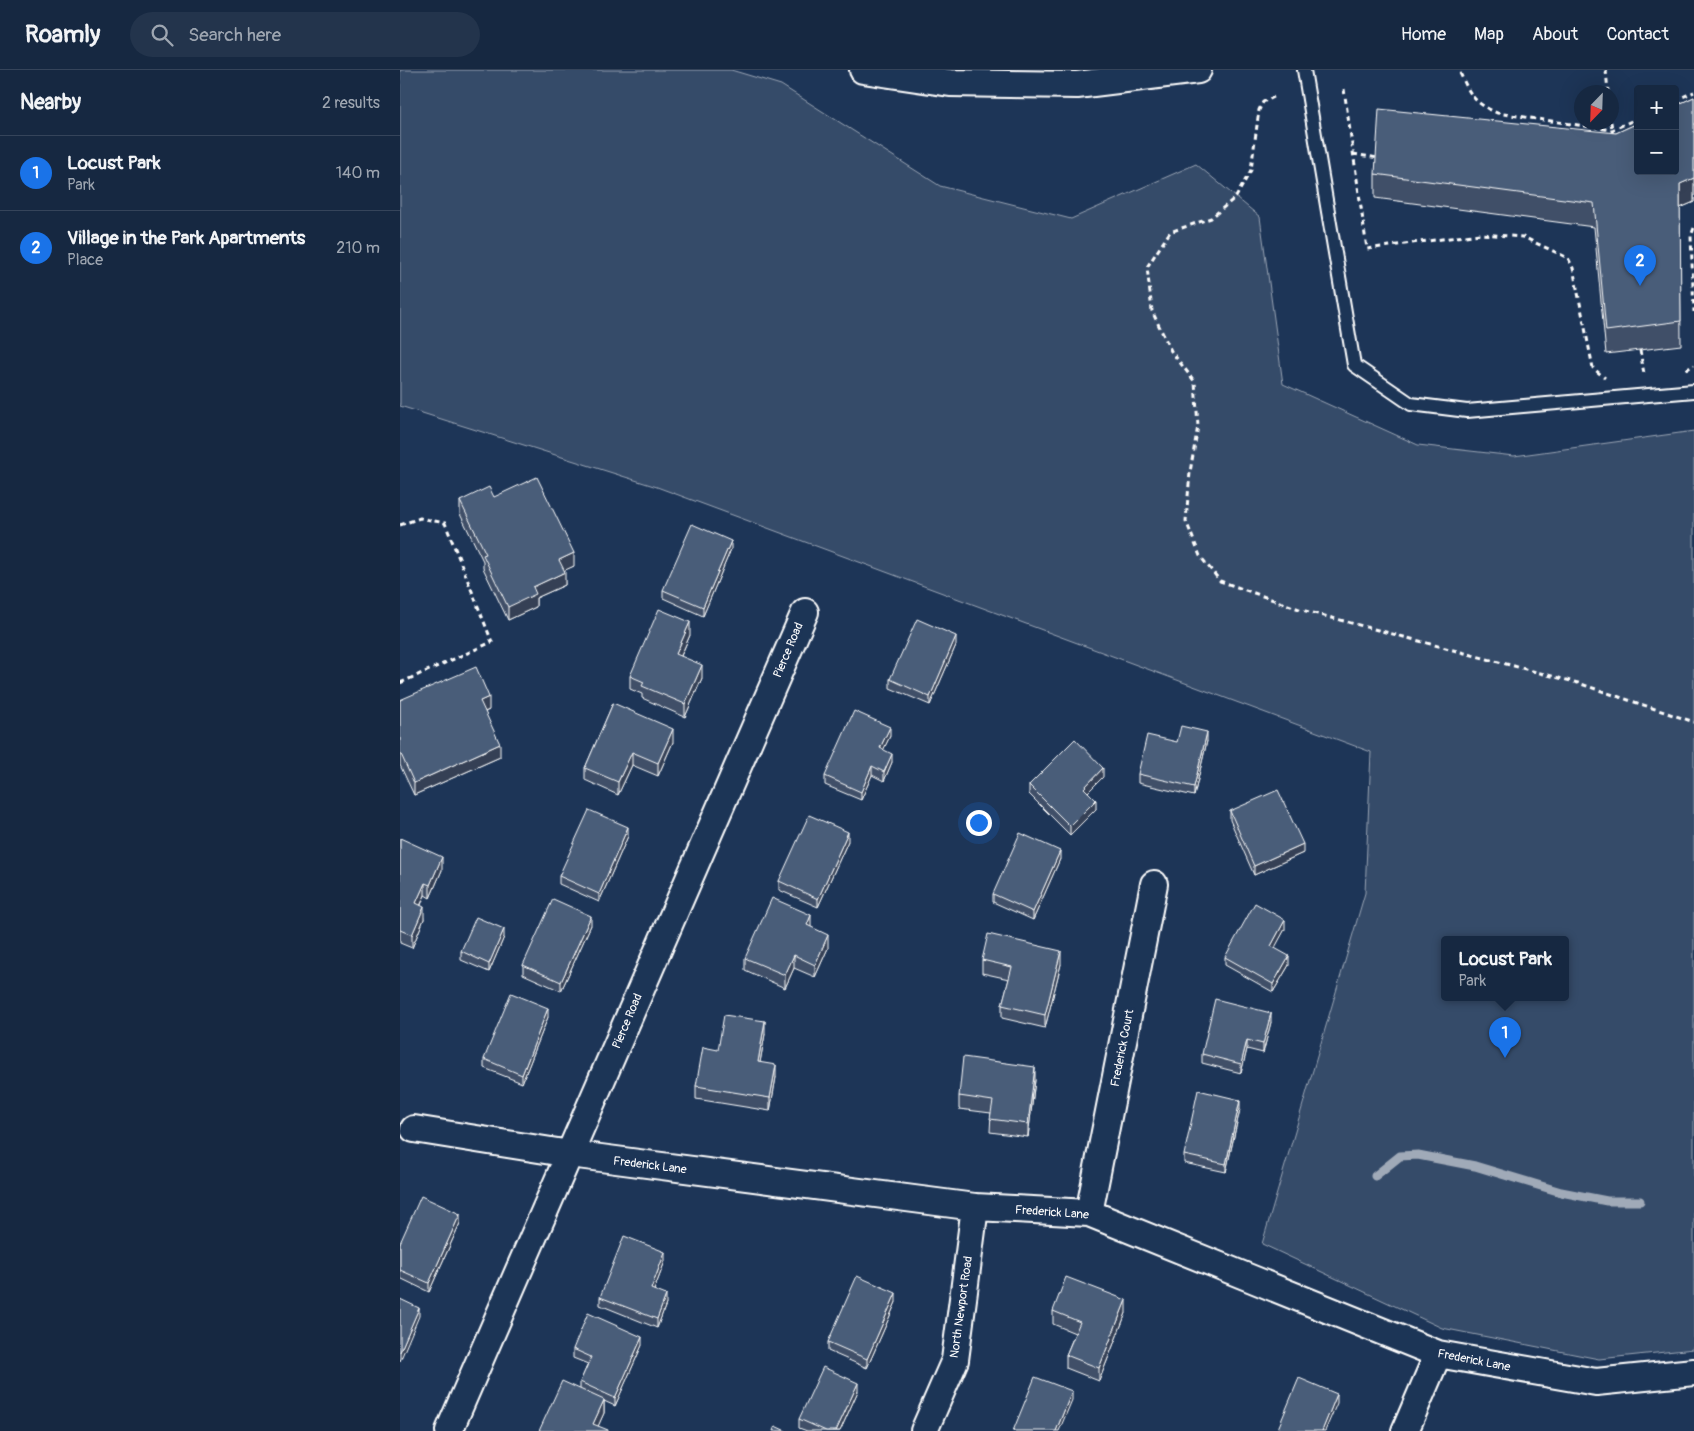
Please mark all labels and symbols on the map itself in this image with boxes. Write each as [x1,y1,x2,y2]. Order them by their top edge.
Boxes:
north arrow [1574,85,1619,130]
pin: 2 [1624,245,1656,286]
street label: Pierce Road [770,620,807,680]
your location [966,810,992,836]
street label: Pierce Road [609,991,646,1051]
street label: Frederick Court [1108,1008,1137,1088]
pin: 1 [1489,1017,1521,1058]
street label: Frederick Lane [612,1154,688,1177]
street label: Frederick Lane [1015,1202,1089,1223]
street label: North Newport Road [947,1255,976,1359]
street label: Frederick Lane [1436,1346,1512,1375]

